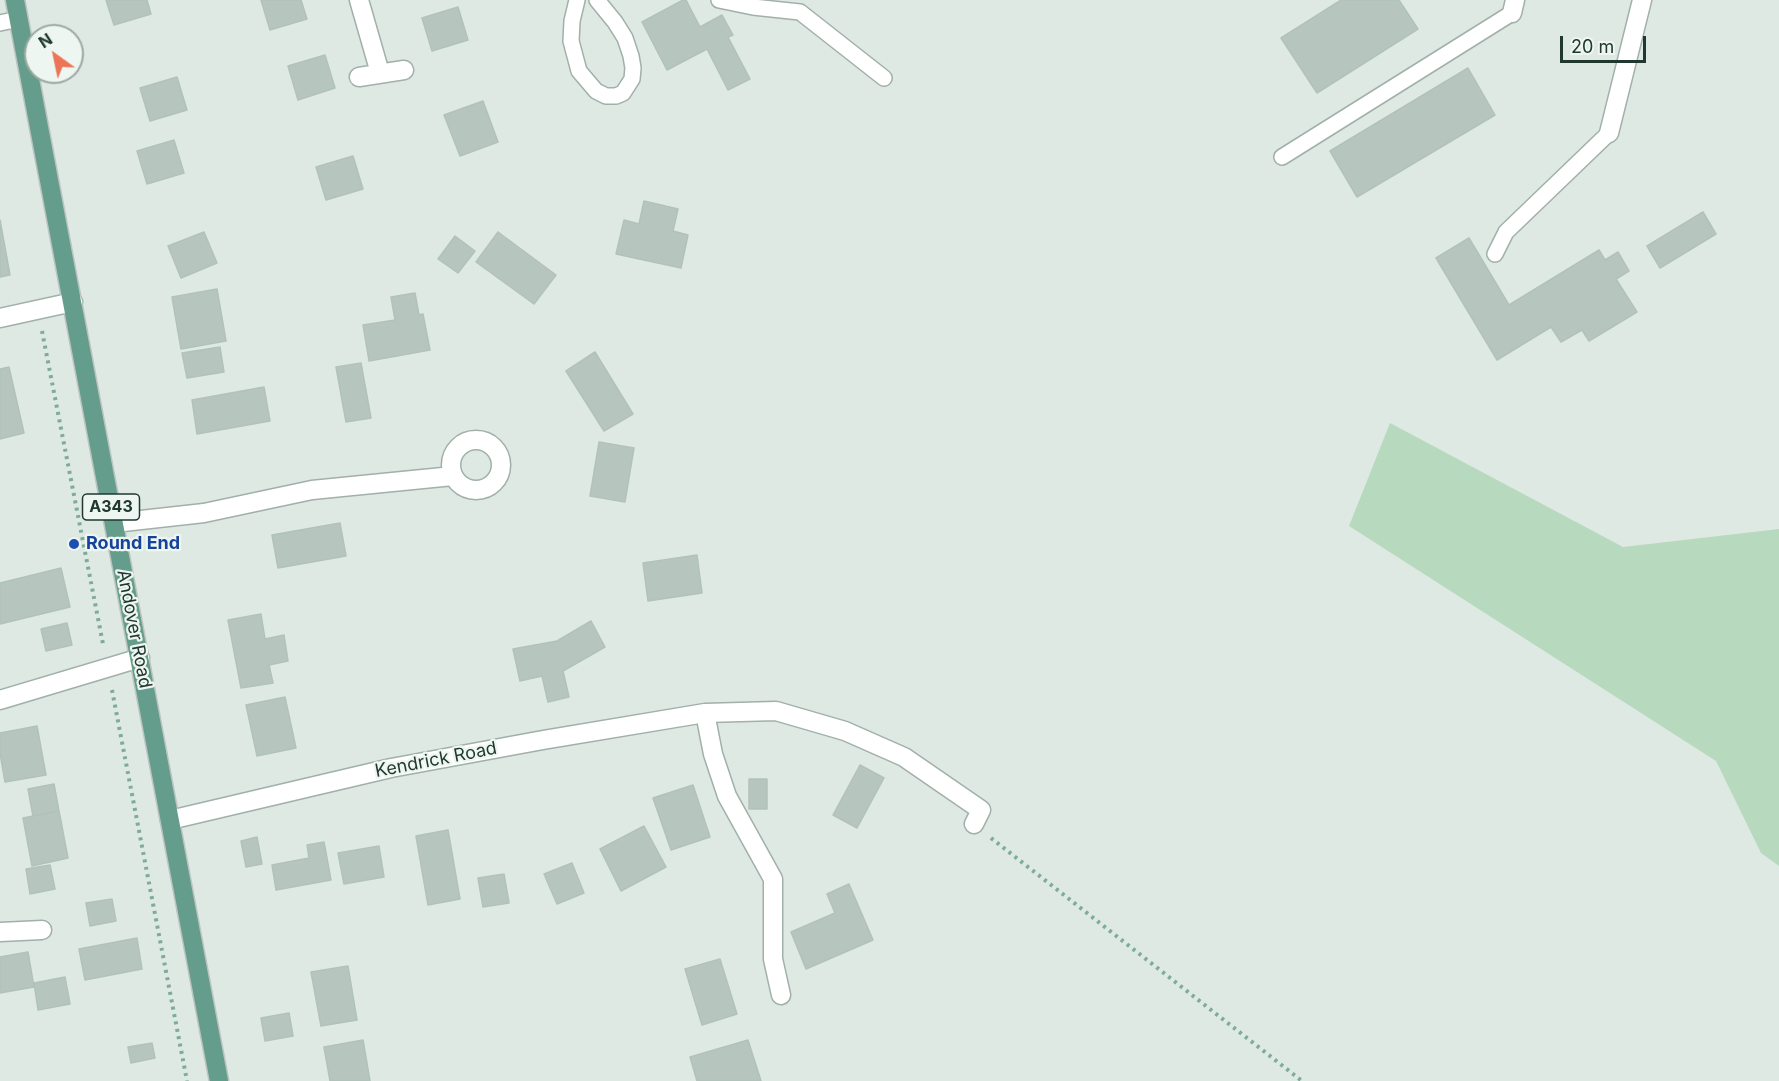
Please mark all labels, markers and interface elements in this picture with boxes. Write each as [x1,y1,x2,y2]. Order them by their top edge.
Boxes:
north arrow [24,24,84,84]
scale bar [1563,24,1648,62]
text: N [35,29,56,52]
text: 20 m [1571,36,1614,57]
road number: A343 [82,494,140,520]
place label: Round End [86,533,180,555]
marker: Round End [67,537,81,551]
street label: Andover Road [112,568,156,690]
street label: Kendrick Road [373,738,499,782]

